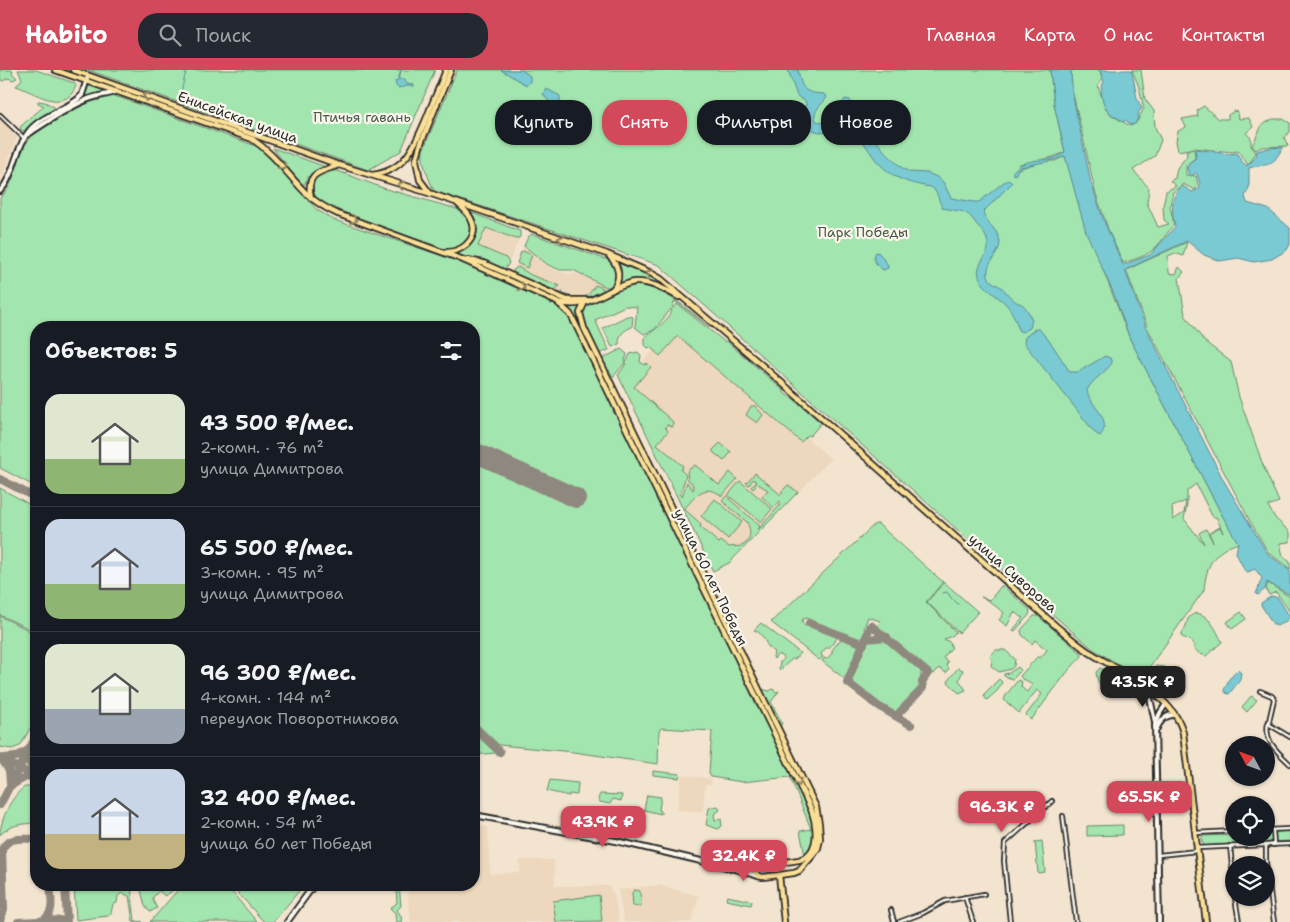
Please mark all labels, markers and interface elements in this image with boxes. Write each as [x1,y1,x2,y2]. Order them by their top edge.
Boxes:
search box [138,13,488,58]
text: Habito [25,19,108,51]
icon: search [156,21,184,49]
text: Поиск [196,23,251,48]
text: Главная [926,23,996,47]
text: Карта [1024,23,1076,47]
text: О нас [1104,23,1153,47]
text: Контакты [1181,23,1265,47]
street label: Енисейская улица [175,87,301,147]
one-way arrow [142,92,151,102]
chip: Купить [495,100,592,145]
chip: Снять [602,100,687,145]
chip: Фильтры [697,100,811,145]
chip: Новое [821,100,911,145]
park label: Птичья гавань [313,108,411,126]
one-way arrow [277,161,286,170]
one-way arrow [397,180,405,190]
one-way arrow [349,214,358,224]
park label: Парк Победы [818,223,908,241]
one-way arrow [557,235,566,245]
one-way arrow [645,269,654,279]
one-way arrow [517,280,526,291]
text: Объектов: 5 [45,337,177,365]
icon: filters [437,337,465,365]
text: 43 500 ₽/мес. [200,409,354,437]
icon: home [85,414,145,474]
text: 2-комн. · 76 m² [200,437,324,458]
text: улица Димитрова [200,458,344,479]
street label: улица 60 лет Победы [670,505,752,649]
street label: улица Суворова [965,530,1061,617]
text: 65 500 ₽/мес. [200,534,353,562]
icon: home [85,539,145,599]
text: 3-комн. · 95 m² [200,562,324,583]
text: улица Димитрова [200,583,344,604]
text: 96 300 ₽/мес. [200,659,357,687]
icon: home [85,664,145,724]
pin: 43.5K ₽ [1097,666,1189,708]
text: 43.5K ₽ [1111,671,1175,692]
text: 4-комн. · 144 m² [200,687,331,708]
text: переулок Поворотникова [200,708,399,729]
north arrow [1225,736,1275,786]
map controls [1225,736,1275,906]
one-way arrow [792,777,802,786]
pin: 65.5K ₽ [1103,780,1195,823]
text: 32 400 ₽/мес. [200,784,356,812]
text: 65.5K ₽ [1118,786,1180,807]
icon: home [85,789,145,849]
pin: 96.3K ₽ [956,790,1048,833]
text: 96.3K ₽ [969,796,1035,817]
button: locate [1225,796,1275,846]
pin: 43.9K ₽ [557,806,649,848]
text: 43.9K ₽ [572,811,634,832]
text: 2-комн. · 54 m² [200,812,323,833]
text: улица 60 лет Победы [200,833,372,854]
pin: 32.4K ₽ [698,840,790,882]
text: 32.4K ₽ [712,845,776,866]
button: layers [1225,856,1275,906]

